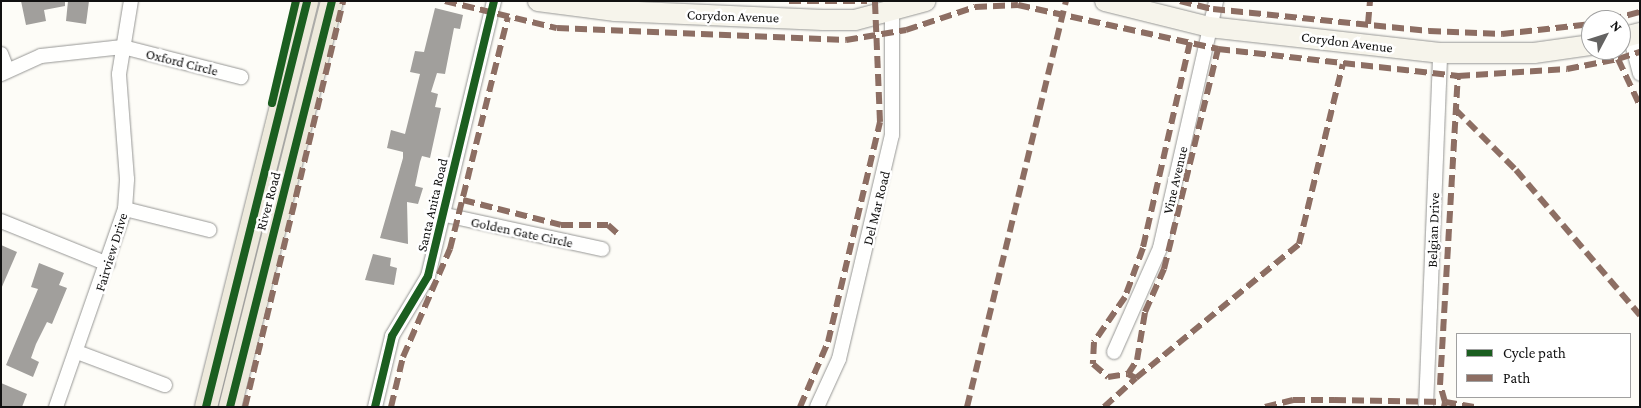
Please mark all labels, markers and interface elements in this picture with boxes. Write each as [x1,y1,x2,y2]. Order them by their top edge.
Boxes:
street label: Corydon Avenue [687,6,779,26]
north arrow [1581,10,1631,60]
text: N [1608,17,1626,35]
street label: Corydon Avenue [1300,28,1394,56]
street label: Oxford Circle [144,45,220,79]
street label: Vine Avenue [1159,145,1191,215]
street label: Santa Anita Road [413,157,451,253]
street label: Del Mar Road [859,169,893,247]
street label: River Road [252,170,284,232]
street label: Belgian Drive [1423,192,1443,268]
street label: Fairview Drive [91,211,131,293]
street label: Golden Gate Circle [469,213,575,251]
legend [1456,333,1631,398]
text: Cycle path [1503,345,1566,361]
text: Path [1503,370,1530,386]

